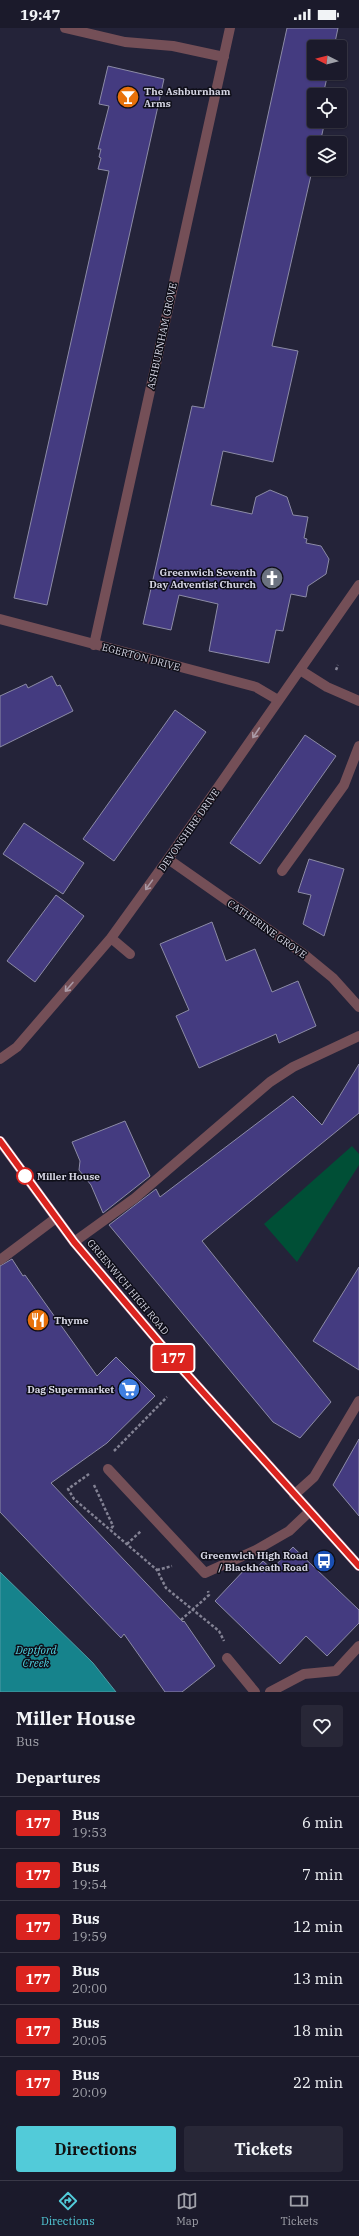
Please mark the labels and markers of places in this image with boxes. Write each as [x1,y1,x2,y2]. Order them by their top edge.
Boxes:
bar icon: The Ashburnham Arms [115,84,141,110]
place label: The Ashburnham Arms [144,85,231,110]
church icon: Greenwich Seventh Day Adventist Church [259,565,285,591]
place label: Greenwich Seventh Day Adventist Church [149,566,256,591]
marker: Miller House [16,1167,34,1185]
place label: Miller House [37,1170,100,1183]
restaurant icon: Thyme [25,1307,51,1333]
place label: Thyme [54,1314,89,1327]
supermarket icon: Dag Supermarket [116,1376,142,1402]
place label: Dag Supermarket [27,1383,114,1396]
bus stop icon: Greenwich High Road / Blackheath Road [311,1548,337,1574]
place label: Greenwich High Road / Blackheath Road [200,1549,309,1574]

